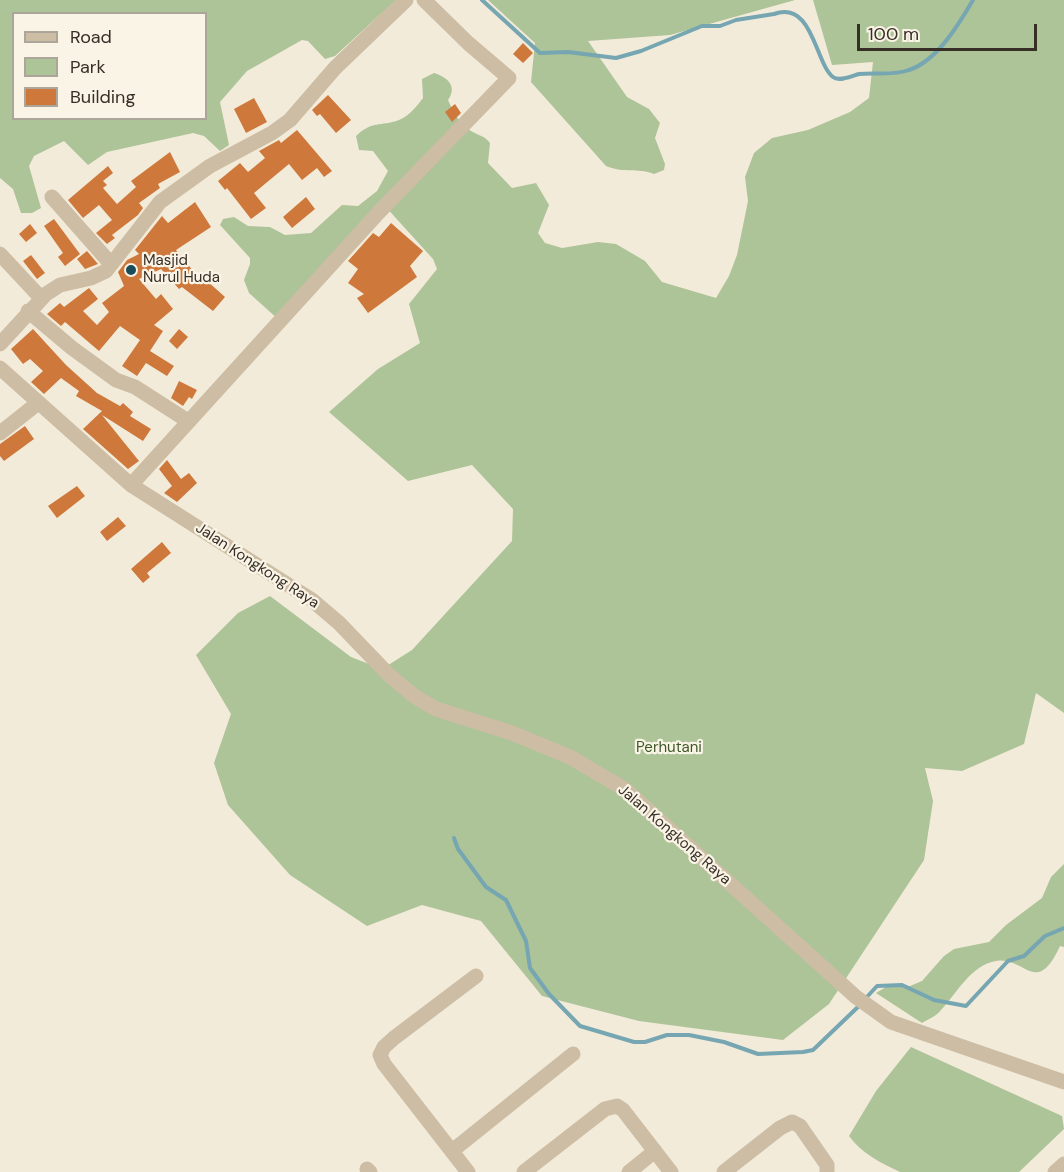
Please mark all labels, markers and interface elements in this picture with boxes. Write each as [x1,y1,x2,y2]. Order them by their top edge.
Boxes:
legend [12,12,207,120]
scale bar [860,12,1040,50]
text: 100 m [868,22,919,46]
text: Road [70,25,112,49]
text: Park [70,55,106,79]
text: Building [70,85,135,109]
place label: Masjid Nurul Huda [143,252,220,287]
marker: Masjid Nurul Huda [124,263,138,277]
street label: Jalan Kongkong Raya [192,519,322,613]
park label: Perhutani [636,739,702,757]
street label: Jalan Kongkong Raya [614,781,734,889]

